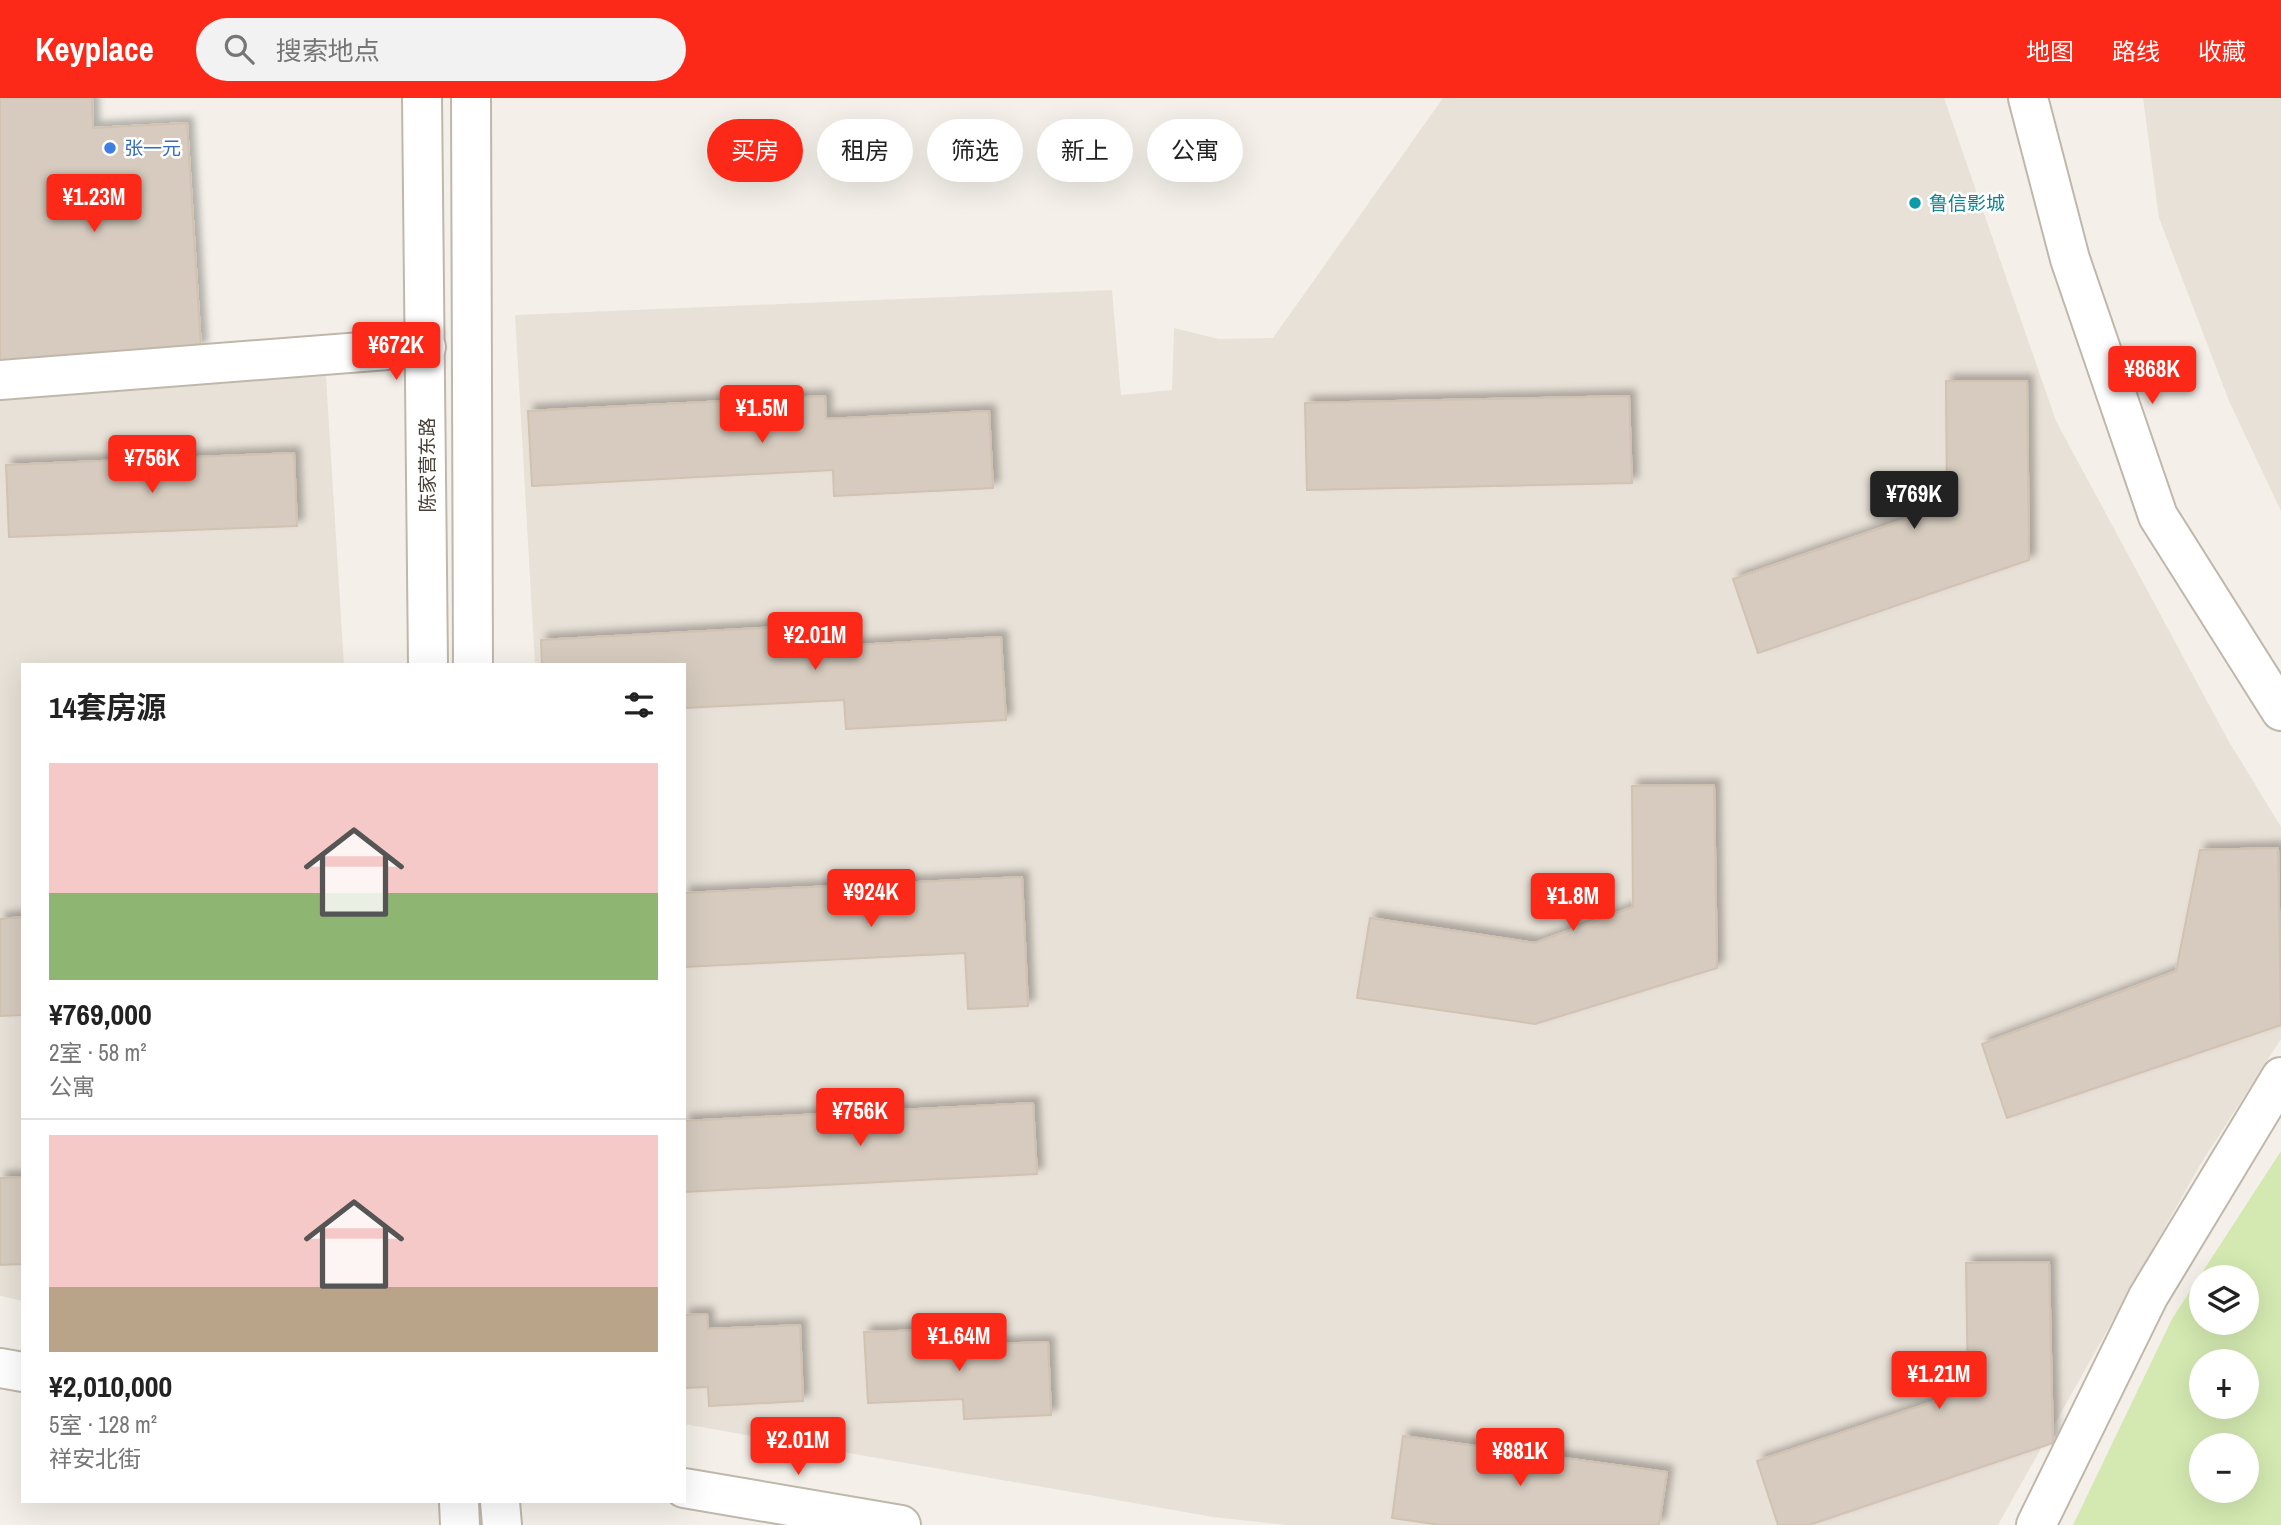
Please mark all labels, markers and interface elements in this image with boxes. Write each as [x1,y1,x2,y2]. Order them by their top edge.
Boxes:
search box [196,18,686,81]
text: Keyplace [35,27,154,71]
icon: search [220,30,258,68]
text: 搜索地点 [276,33,380,68]
text: 地图 [2026,35,2074,67]
text: 路线 [2112,35,2160,67]
text: 收藏 [2198,35,2246,67]
chip: 买房 [707,119,803,182]
chip: 租房 [817,119,913,182]
chip: 筛选 [927,119,1023,182]
chip: 新上 [1037,119,1133,182]
chip: 公寓 [1147,119,1243,182]
place label: 张一元 [124,135,181,161]
marker: 张一元 [102,140,118,156]
pin: ¥1.23M [37,174,151,234]
text: ¥1.23M [63,181,125,212]
place label: 鲁信影城 [1929,190,2005,216]
marker: 鲁信影城 [1907,195,1923,211]
pin: ¥672K [347,322,445,382]
text: ¥672K [368,329,424,360]
pin: ¥868K [2103,346,2201,406]
text: ¥868K [2124,353,2180,384]
pin: ¥1.5M [713,386,811,445]
text: ¥1.5M [736,392,788,423]
street label: 陈家营东路 [414,417,440,513]
pin: ¥756K [103,436,201,495]
text: ¥756K [124,442,180,473]
pin: ¥769K [1865,472,1963,531]
text: ¥769K [1886,478,1942,509]
pin: ¥2.01M [758,612,872,672]
text: ¥2.01M [784,619,846,650]
icon: filters [620,686,658,724]
text: 14套房源 [49,687,166,727]
icon: home [291,809,417,935]
pin: ¥924K [822,870,920,929]
pin: ¥1.8M [1524,874,1622,933]
text: ¥924K [843,876,899,907]
text: ¥1.8M [1547,880,1599,911]
text: ¥769,000 [49,994,152,1034]
text: 2室 · 58 m² [49,1037,146,1068]
text: 公寓 [49,1071,95,1102]
pin: ¥756K [811,1088,909,1148]
text: ¥756K [832,1095,888,1126]
icon: home [291,1181,417,1307]
map controls [2189,1265,2259,1503]
button: layers [2189,1265,2259,1335]
pin: ¥1.64M [902,1314,1016,1373]
text: ¥1.64M [928,1320,990,1351]
button: + [2189,1349,2259,1419]
pin: ¥1.21M [1882,1352,1996,1411]
text: ¥1.21M [1908,1358,1970,1389]
text: ¥2,010,000 [49,1366,172,1406]
text: 5室 · 128 m² [49,1409,157,1440]
pin: ¥2.01M [741,1418,855,1477]
text: ¥2.01M [767,1424,829,1455]
pin: ¥881K [1471,1428,1569,1488]
button: − [2189,1433,2259,1503]
text: ¥881K [1492,1435,1548,1466]
text: 祥安北街 [49,1443,141,1474]

